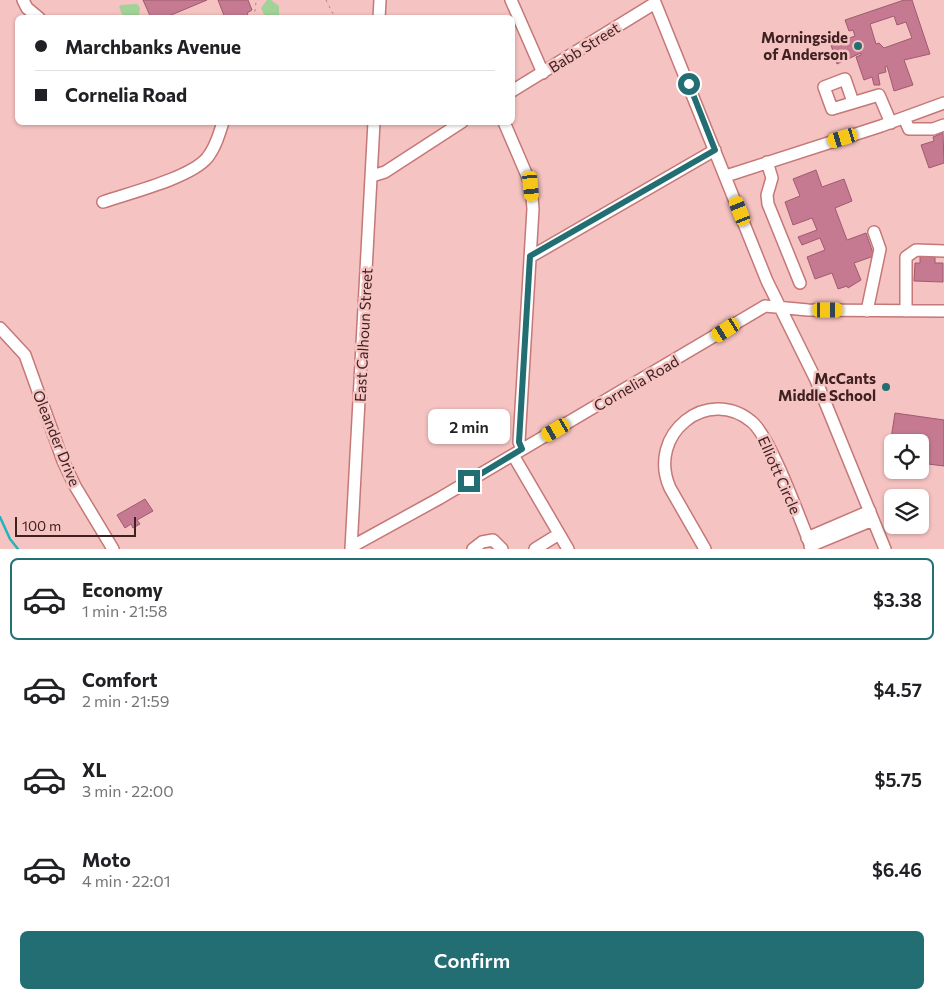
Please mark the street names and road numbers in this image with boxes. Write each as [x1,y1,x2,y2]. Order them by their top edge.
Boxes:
street label: Babb Street [545,18,623,76]
street label: East Calhoun Street [350,267,376,403]
street label: Cornelia Road [590,351,682,415]
street label: Oleander Drive [30,387,84,489]
street label: Elliott Circle [755,433,805,517]

